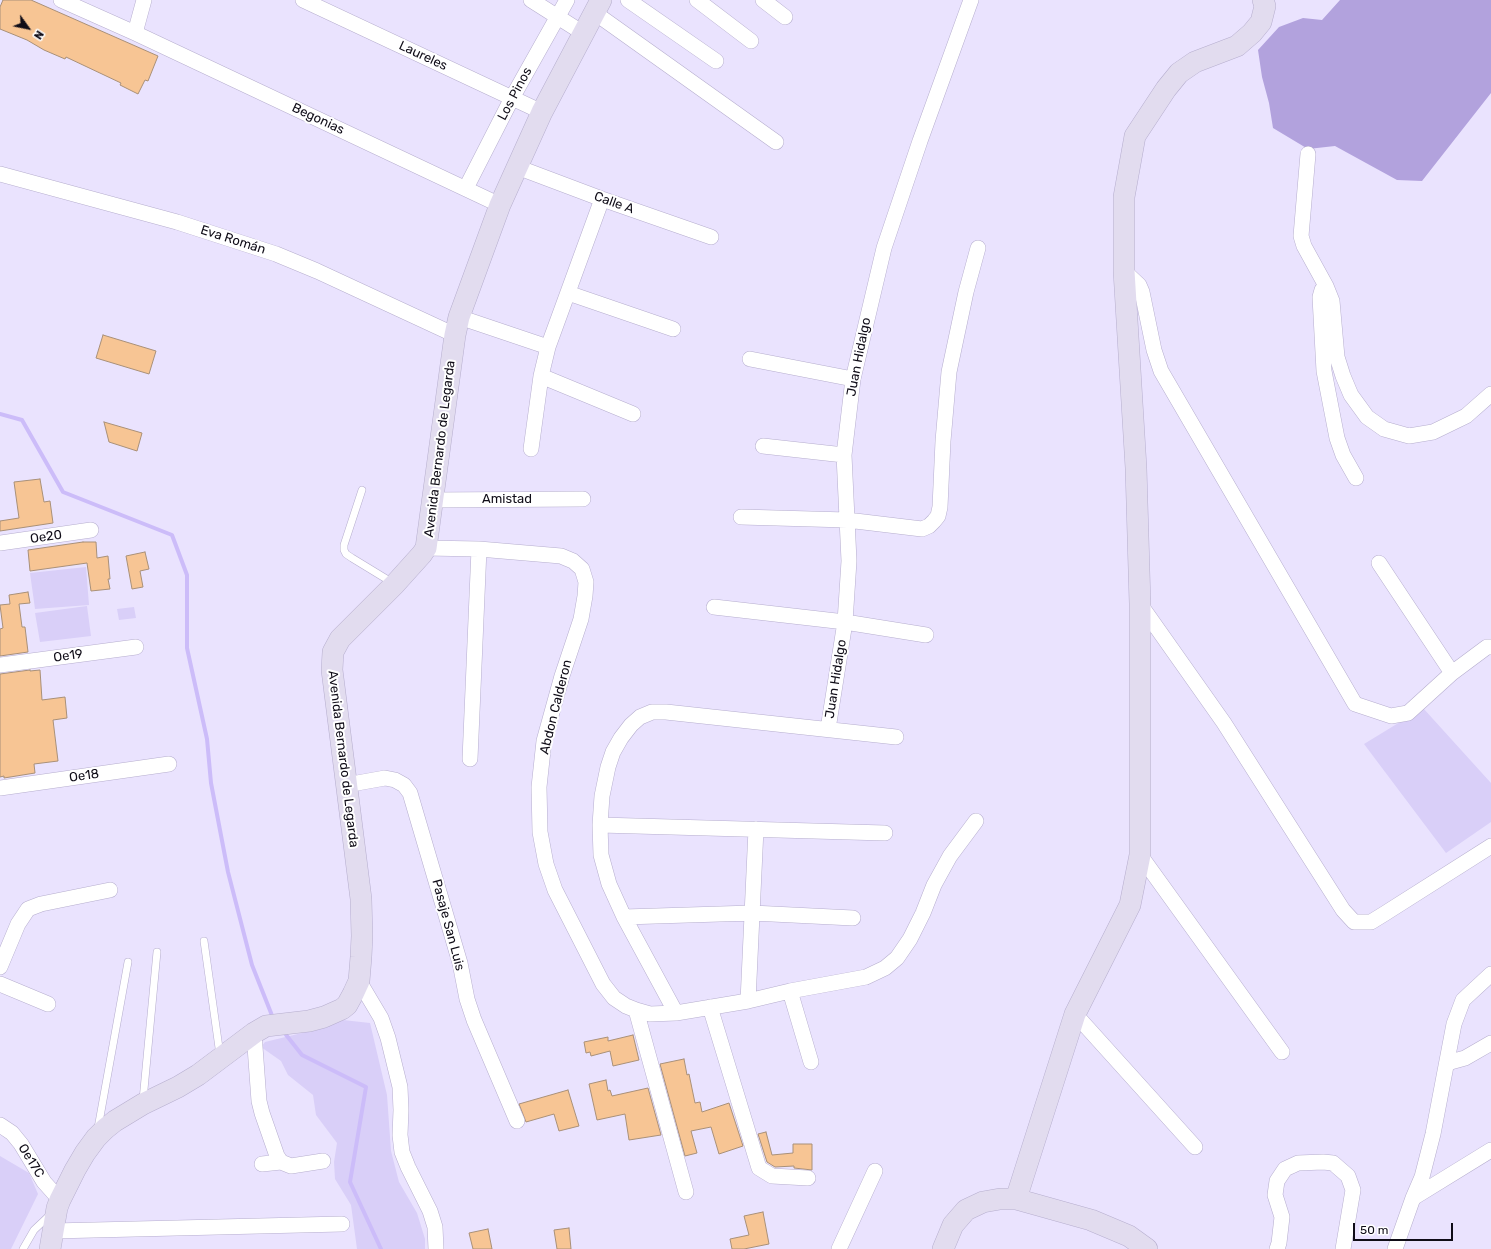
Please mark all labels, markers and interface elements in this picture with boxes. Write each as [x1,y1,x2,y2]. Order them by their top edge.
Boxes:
north arrow [8,8,48,48]
text: N [31,28,46,42]
street label: Laureles [396,38,450,74]
street label: Los Pinos [495,65,535,123]
street label: Begonias [289,100,347,138]
street label: Calle A [592,189,636,217]
street label: Eva Román [198,222,268,258]
street label: Juan Hidalgo [844,316,874,398]
street label: Avenida Bernardo de Legarda [421,360,459,538]
street label: Amistad [482,491,532,507]
street label: Oe20 [29,527,63,547]
street label: Juan Hidalgo [822,638,850,720]
street label: Oe19 [52,646,84,666]
street label: Abdon Calderon [537,658,575,756]
street label: Avenida Bernardo de Legarda [324,670,362,848]
street label: Oe18 [68,766,100,786]
street label: Pasaje San Luis [428,878,468,972]
street label: Oe17C [15,1141,47,1181]
scale bar [1355,1215,1455,1241]
text: 50 m [1360,1223,1388,1237]

